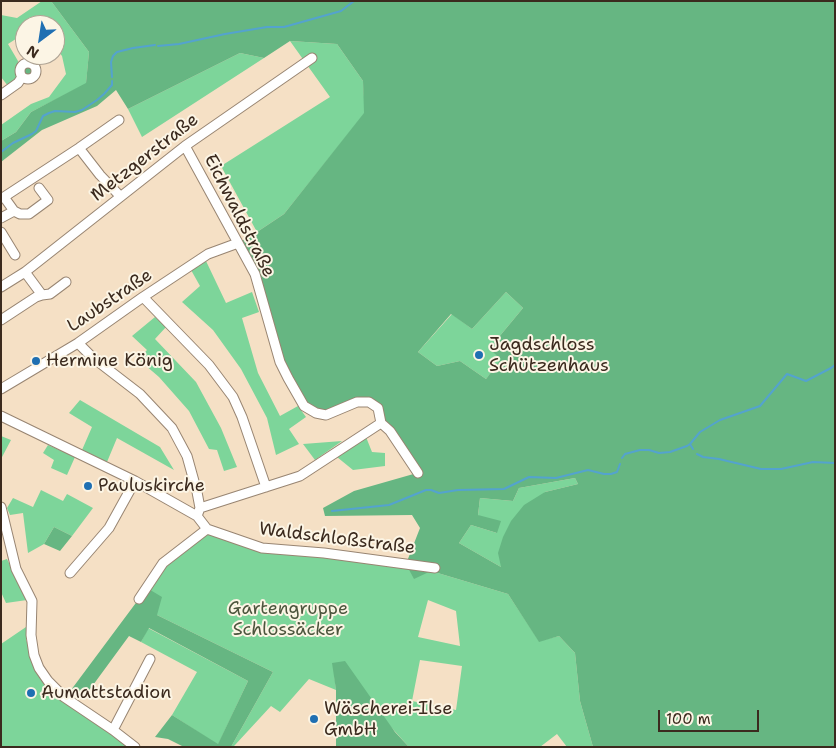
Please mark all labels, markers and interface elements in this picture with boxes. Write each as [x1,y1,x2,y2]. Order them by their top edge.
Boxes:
north arrow [15,15,65,65]
text: N [23,41,42,63]
street label: Metzgerstraße [87,109,203,207]
street label: Eichwaldstraße [199,151,279,281]
street label: Laubstraße [63,265,157,337]
place label: Jagdschloss Schützenhaus [489,334,609,376]
marker: Jagdschloss Schützenhaus [473,349,485,361]
place label: Hermine König [46,350,173,372]
marker: Hermine König [30,355,42,367]
place label: Pauluskirche [98,475,205,497]
marker: Pauluskirche [82,480,94,492]
street label: Waldschloßstraße [258,519,416,559]
park label: Gartengruppe Schlossäcker [228,598,348,640]
place label: Aumattstadion [41,682,171,704]
marker: Aumattstadion [25,687,37,699]
place label: Wäscherei-Ilse GmbH [324,698,452,741]
scale bar [661,700,762,732]
text: 100 m [666,709,711,729]
marker: Wäscherei-Ilse GmbH [308,713,320,725]

